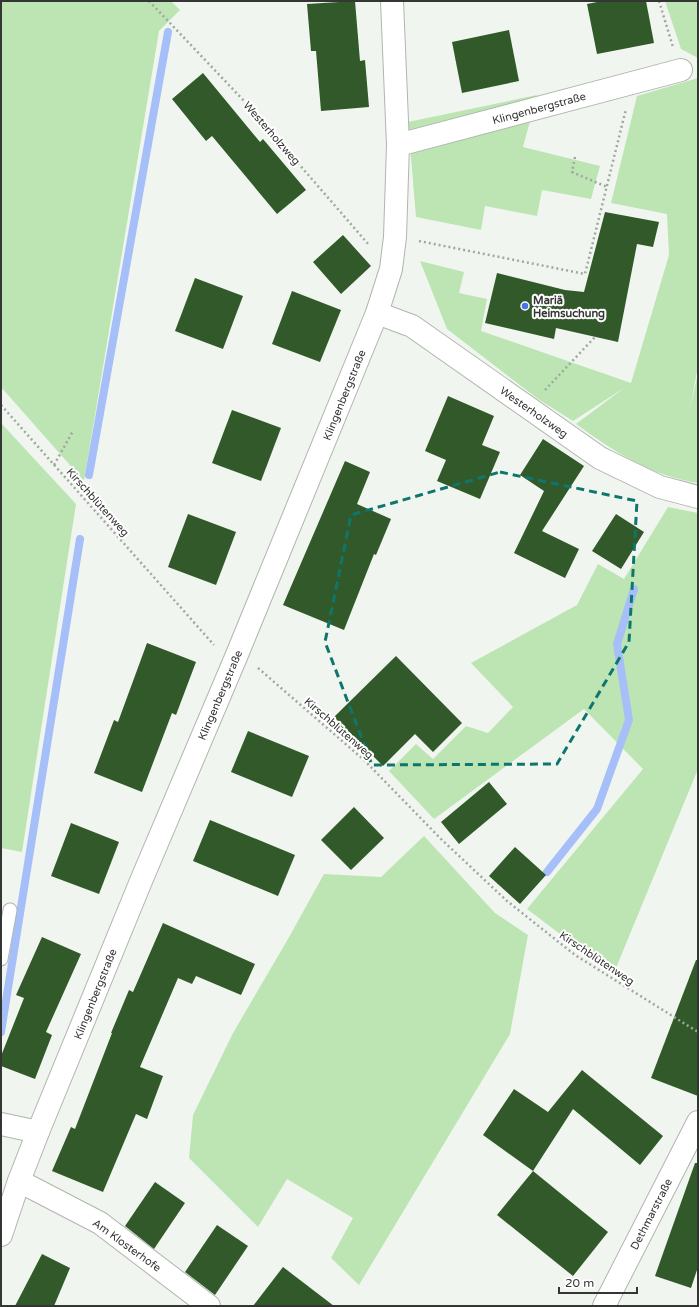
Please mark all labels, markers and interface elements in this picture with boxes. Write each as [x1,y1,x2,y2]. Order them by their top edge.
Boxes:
street label: Klingenbergstraße [491,90,587,127]
street label: Westerholzweg [240,99,303,168]
place label: Mariä Heimsuchung [533,294,605,321]
marker: Mariä Heimsuchung [520,301,530,311]
street label: Klingenbergstraße [320,348,369,442]
street label: Westerholzweg [497,384,570,441]
street label: Kirschblütenweg [64,466,132,539]
street label: Klingenbergstraße [196,648,245,742]
street label: Kirschblütenweg [301,695,376,762]
street label: Kirschblütenweg [557,929,637,988]
street label: Klingenbergstraße [71,947,120,1041]
street label: Dethmarstraße [628,1176,675,1252]
street label: Am Klosterhofe [90,1216,163,1275]
scale bar [559,1269,637,1295]
text: 20 m [565,1276,594,1290]

